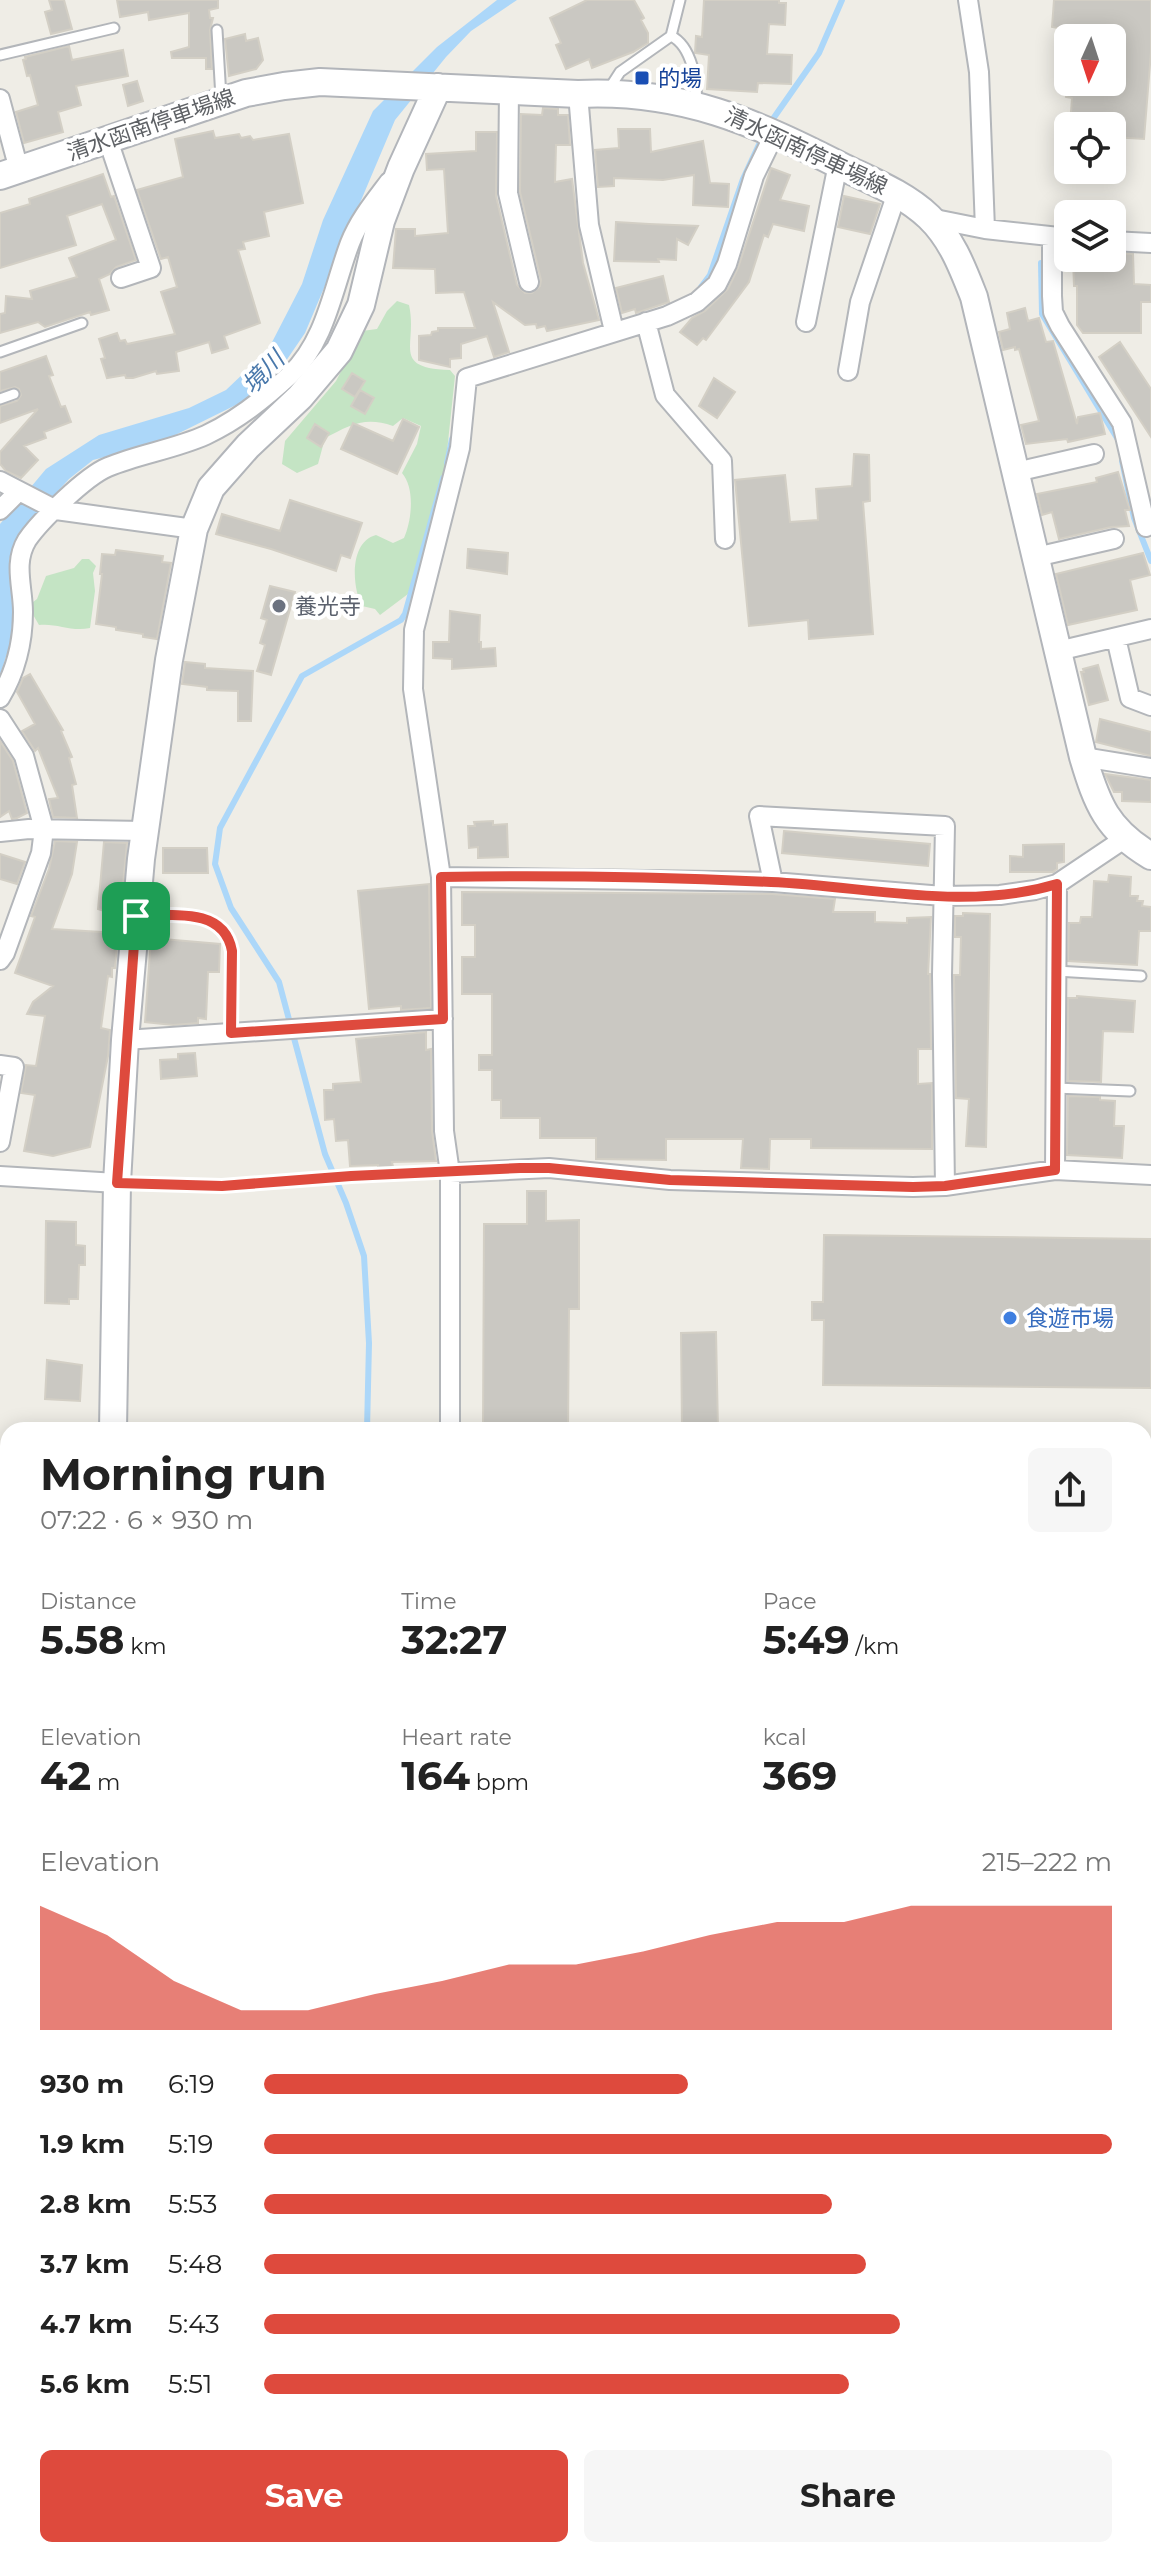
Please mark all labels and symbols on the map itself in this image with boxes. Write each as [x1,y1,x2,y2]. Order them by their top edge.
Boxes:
north arrow [1054,24,1126,96]
place label: 的場 [658,65,702,92]
marker: 的場 [633,69,651,87]
street label: 清水函南停車場線 [63,84,239,166]
street label: 清水函南停車場線 [721,102,891,200]
water label: 境川 [236,343,292,399]
place label: 養光寺 [295,593,361,620]
marker: 養光寺 [270,597,288,615]
pin [102,882,170,950]
place label: 食遊市場 [1026,1305,1114,1332]
marker: 食遊市場 [1001,1309,1019,1327]

